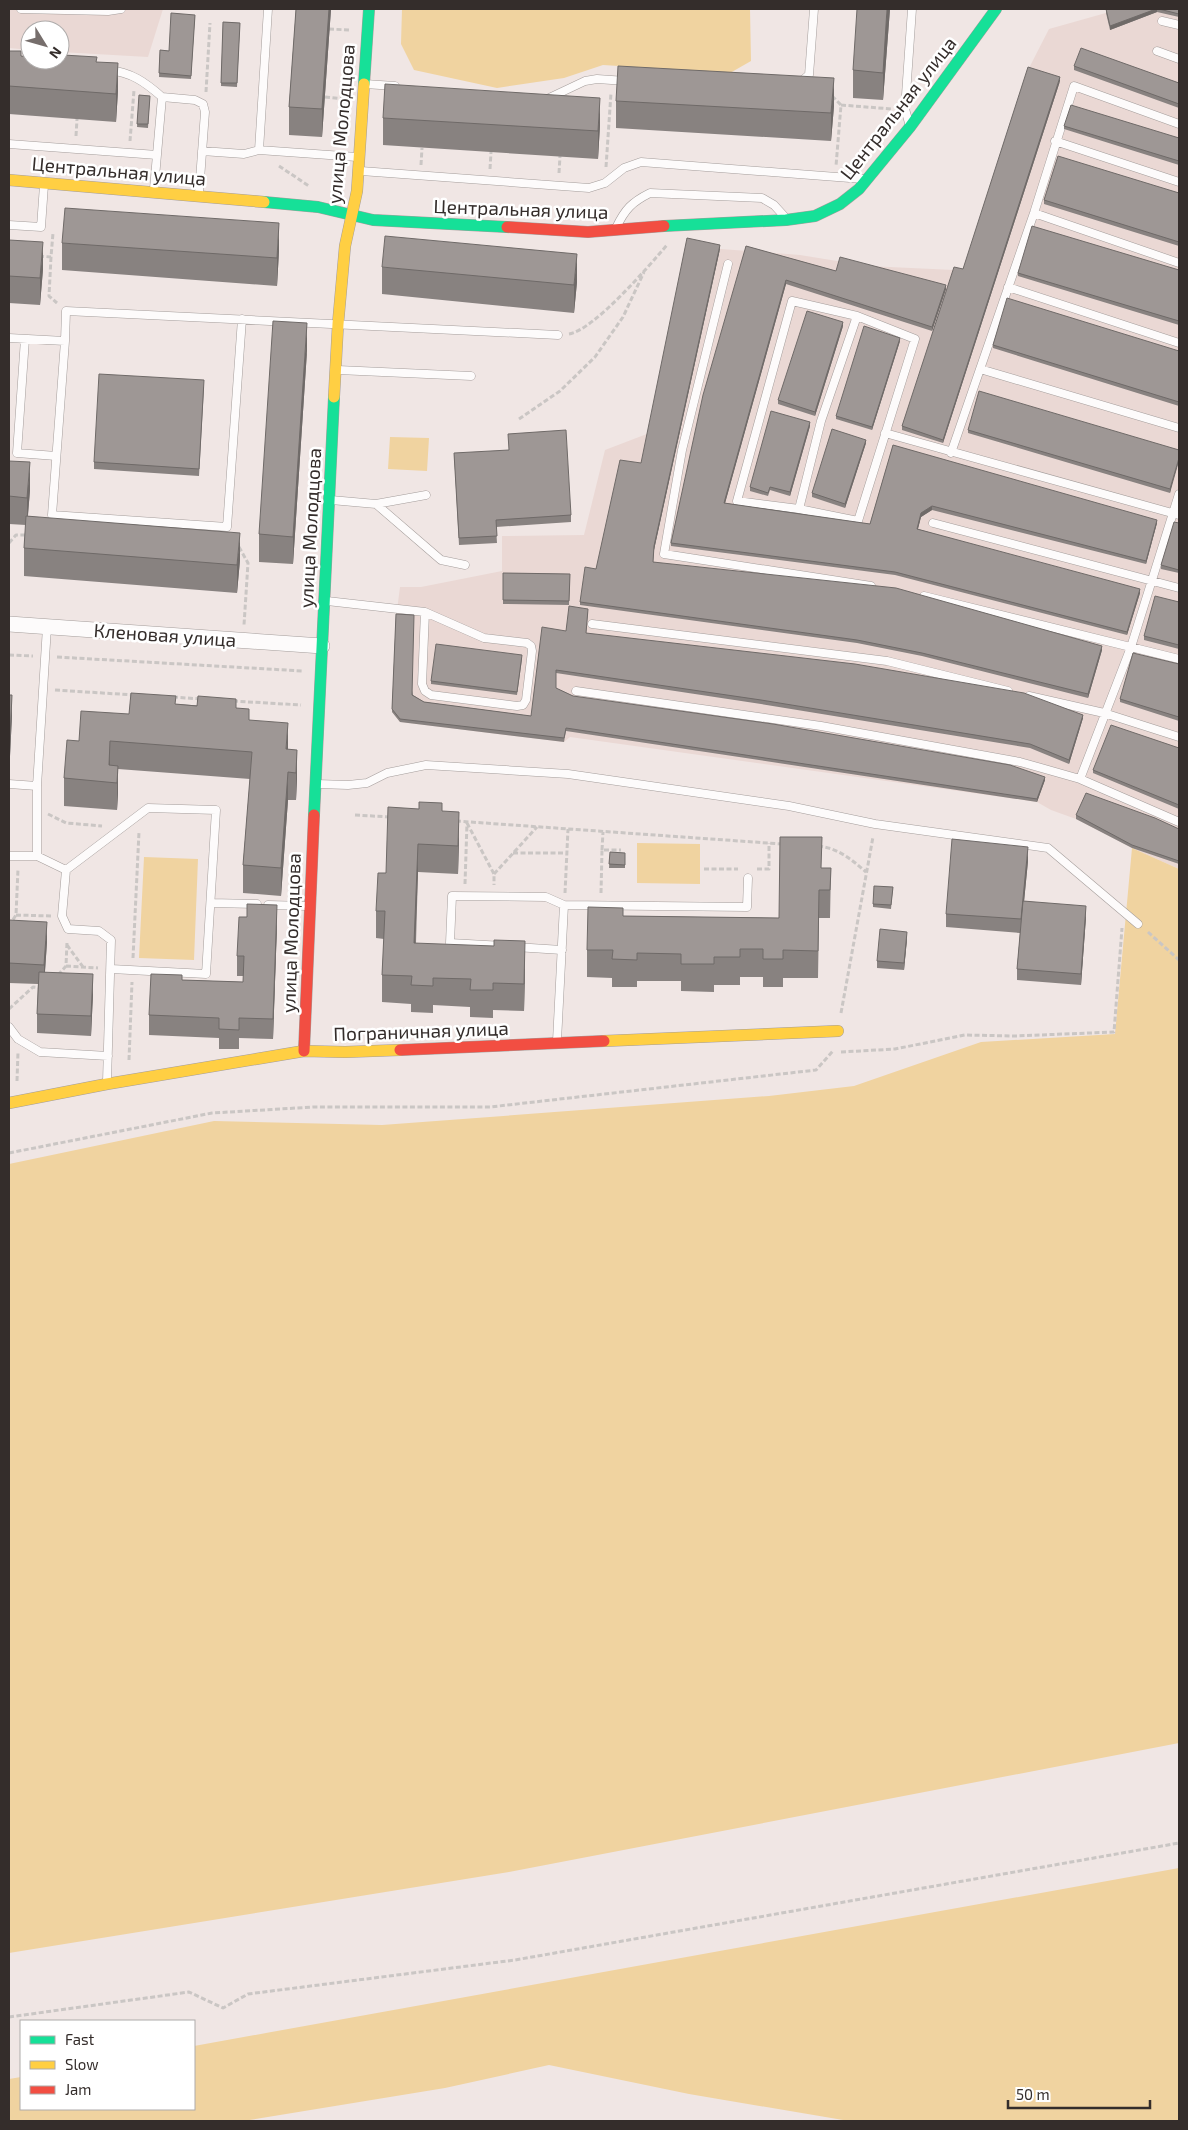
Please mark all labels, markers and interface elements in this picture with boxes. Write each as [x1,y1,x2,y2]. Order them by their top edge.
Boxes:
north arrow [20,20,70,70]
street label: Центральная улица [835,32,961,184]
street label: улица Молодцова [322,43,360,205]
text: N [46,44,66,62]
street label: Центральная улица [31,151,207,191]
street label: Центральная улица [433,194,609,224]
street label: улица Молодцова [294,447,326,609]
street label: Кленовая улица [93,618,237,652]
street label: улица Молодцова [276,853,306,1013]
street label: Пограничная улица [333,1016,509,1046]
legend [20,2020,195,2110]
text: Fast [65,2030,95,2048]
text: Slow [65,2055,99,2073]
scale bar [1008,2078,1150,2110]
text: Jam [65,2080,91,2098]
text: 50 m [1016,2085,1050,2103]

